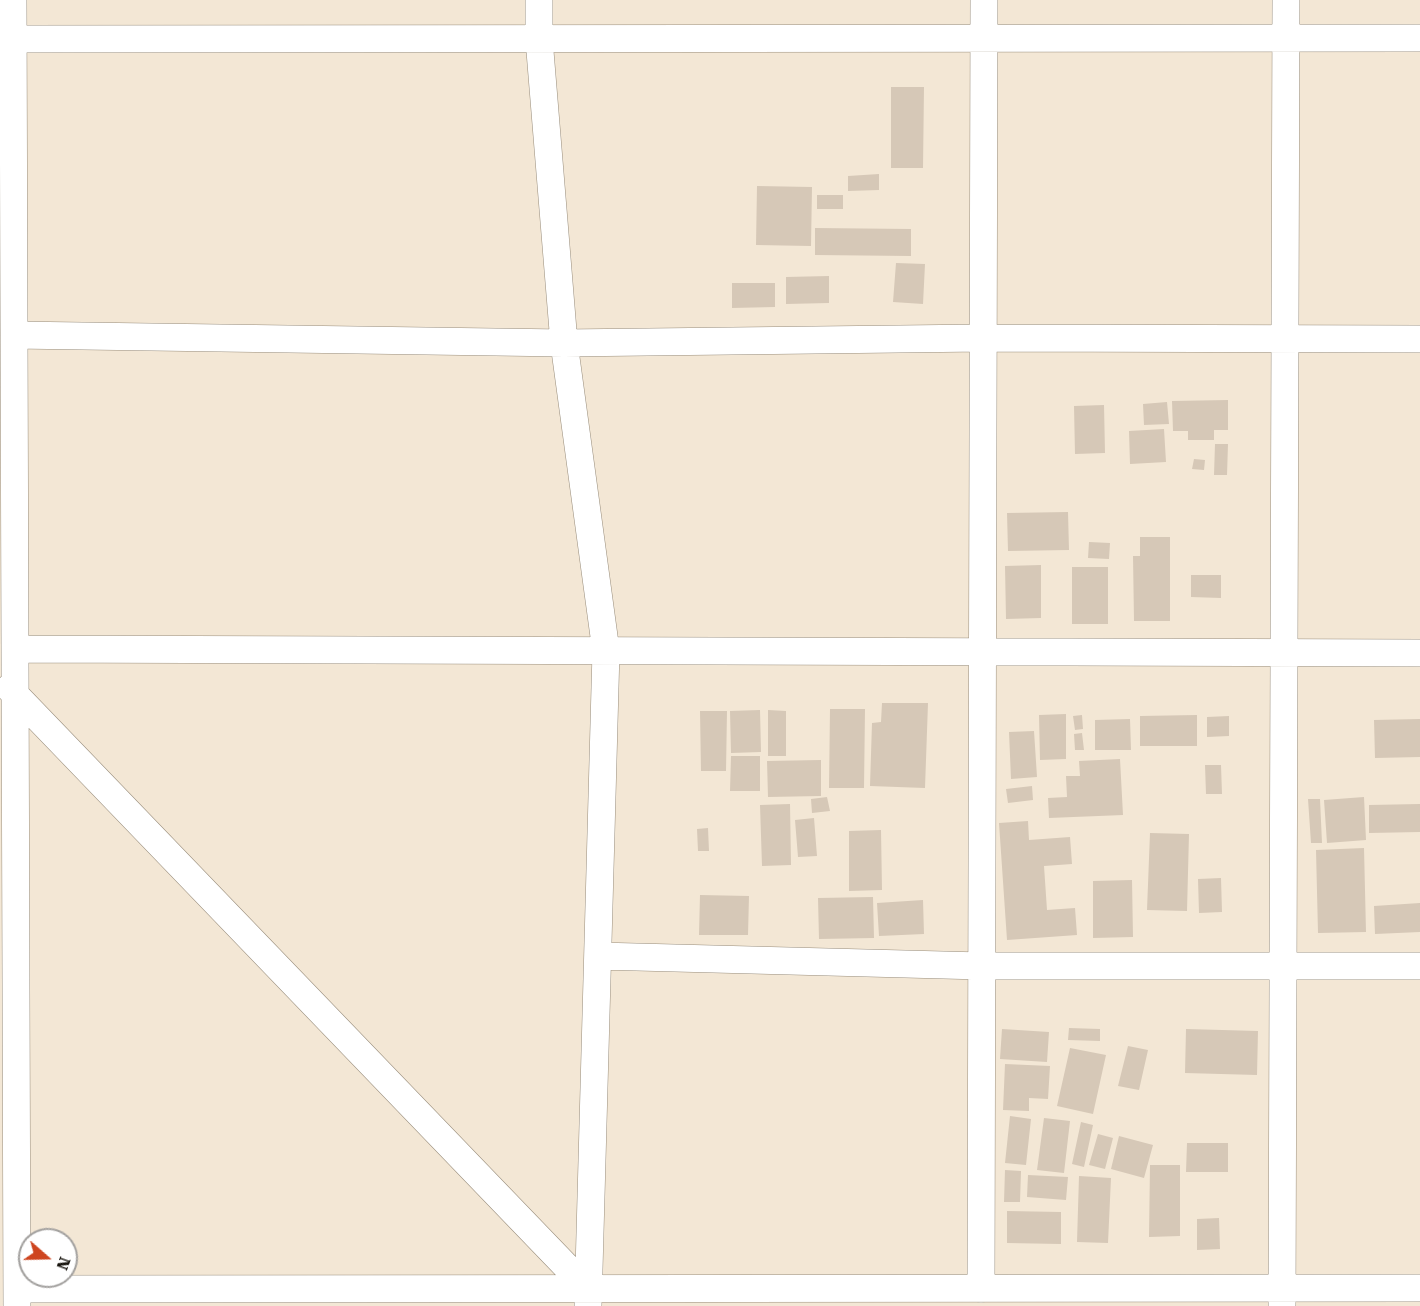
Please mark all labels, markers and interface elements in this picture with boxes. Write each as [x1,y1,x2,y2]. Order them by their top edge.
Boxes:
north arrow [18,1228,78,1288]
text: N [52,1255,75,1273]

